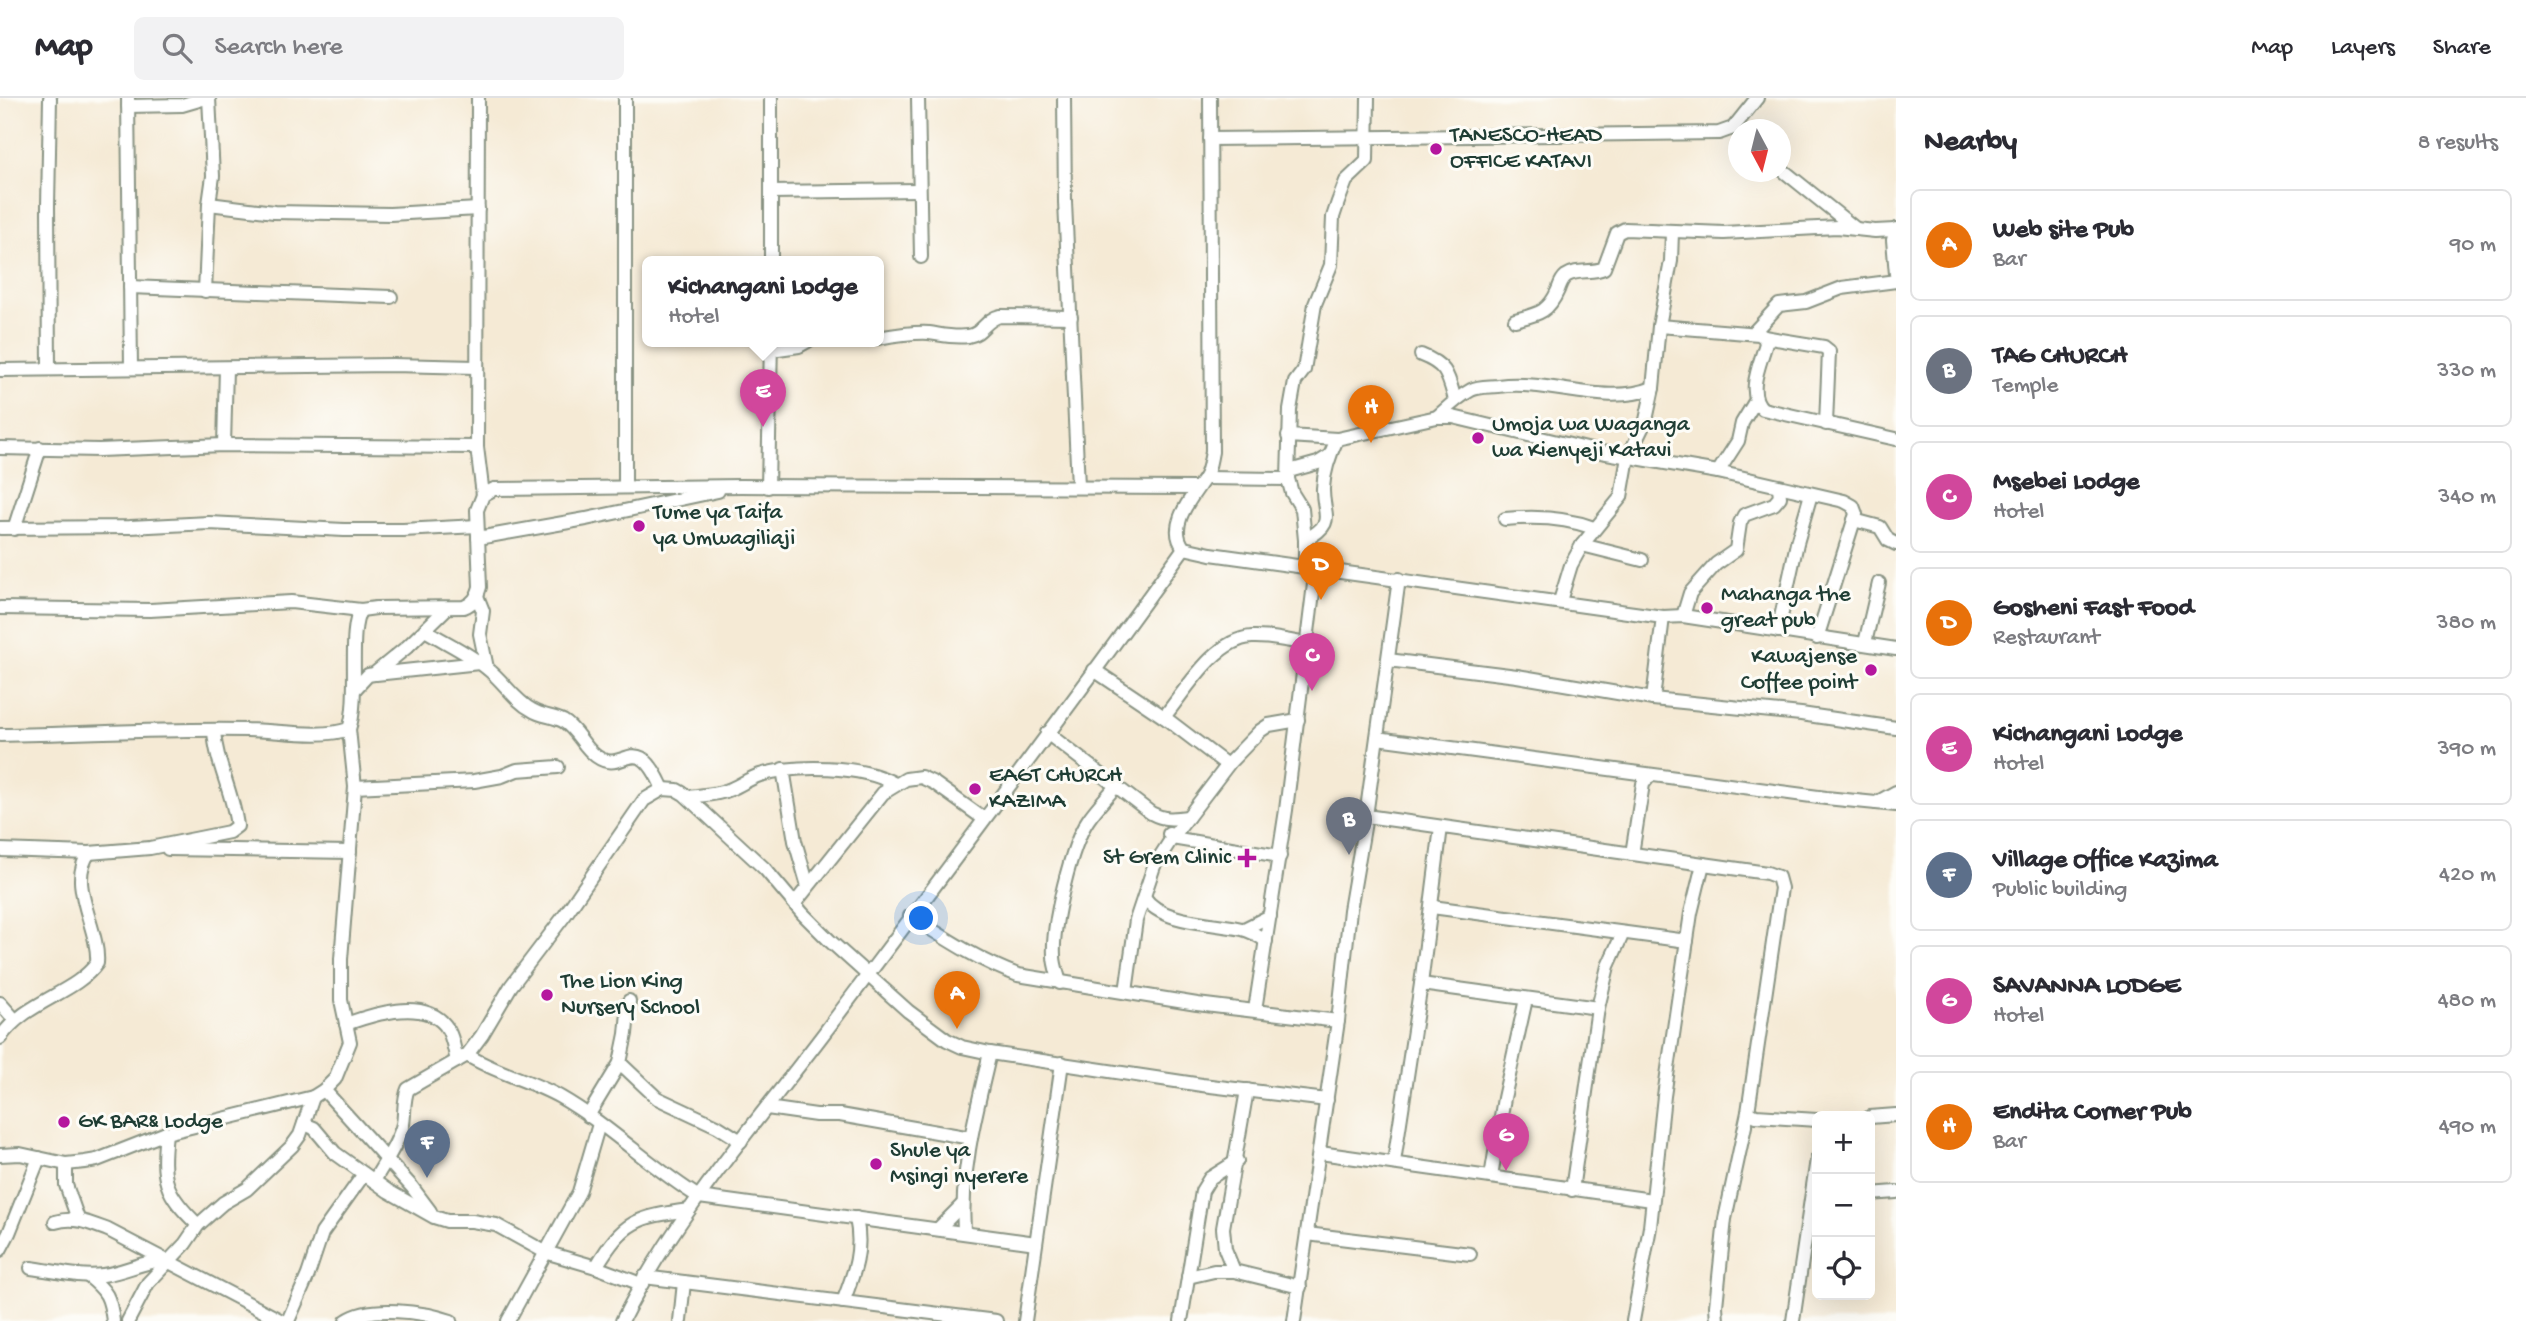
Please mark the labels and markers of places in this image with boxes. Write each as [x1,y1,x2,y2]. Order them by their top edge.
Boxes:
place label: TANESCO-HEAD OFFICE KATAVI [1448,123,1603,176]
marker: TANESCO-HEAD OFFICE KATAVI [1428,141,1444,157]
pin: E [740,369,786,427]
pin: H [1348,385,1394,443]
place label: Umoja wa Waganga wa Kienyeji Katavi [1492,412,1691,465]
marker: Umoja wa Waganga wa Kienyeji Katavi [1470,430,1486,446]
place label: Tume ya Taifa ya Umwagiliaji [651,500,795,553]
marker: Tume ya Taifa ya Umwagiliaji [631,518,647,534]
pin: D [1298,542,1344,600]
place label: Mahanga the great pub [1721,582,1852,635]
marker: Mahanga the great pub [1699,600,1715,616]
pin: C [1289,633,1335,691]
place label: Kawajense Coffee point [1741,644,1859,697]
marker: Kawajense Coffee point [1863,662,1879,678]
place label: EAGT CHURCH KAZIMA [989,763,1123,816]
marker: EAGT CHURCH KAZIMA [967,781,983,797]
pin: B [1326,797,1372,855]
place label: St Grem Clinic [1103,845,1232,872]
marker: St Grem Clinic [1237,848,1257,868]
place label: The Lion King Nursery School [559,969,700,1022]
pin: A [934,971,980,1029]
marker: The Lion King Nursery School [539,987,555,1003]
place label: GK BAR& Lodge [78,1109,224,1136]
pin: G [1483,1113,1529,1171]
marker: GK BAR& Lodge [56,1114,72,1130]
pin: F [404,1120,450,1178]
place label: Shule ya Msingi nyerere [890,1138,1029,1191]
marker: Shule ya Msingi nyerere [868,1156,884,1172]

